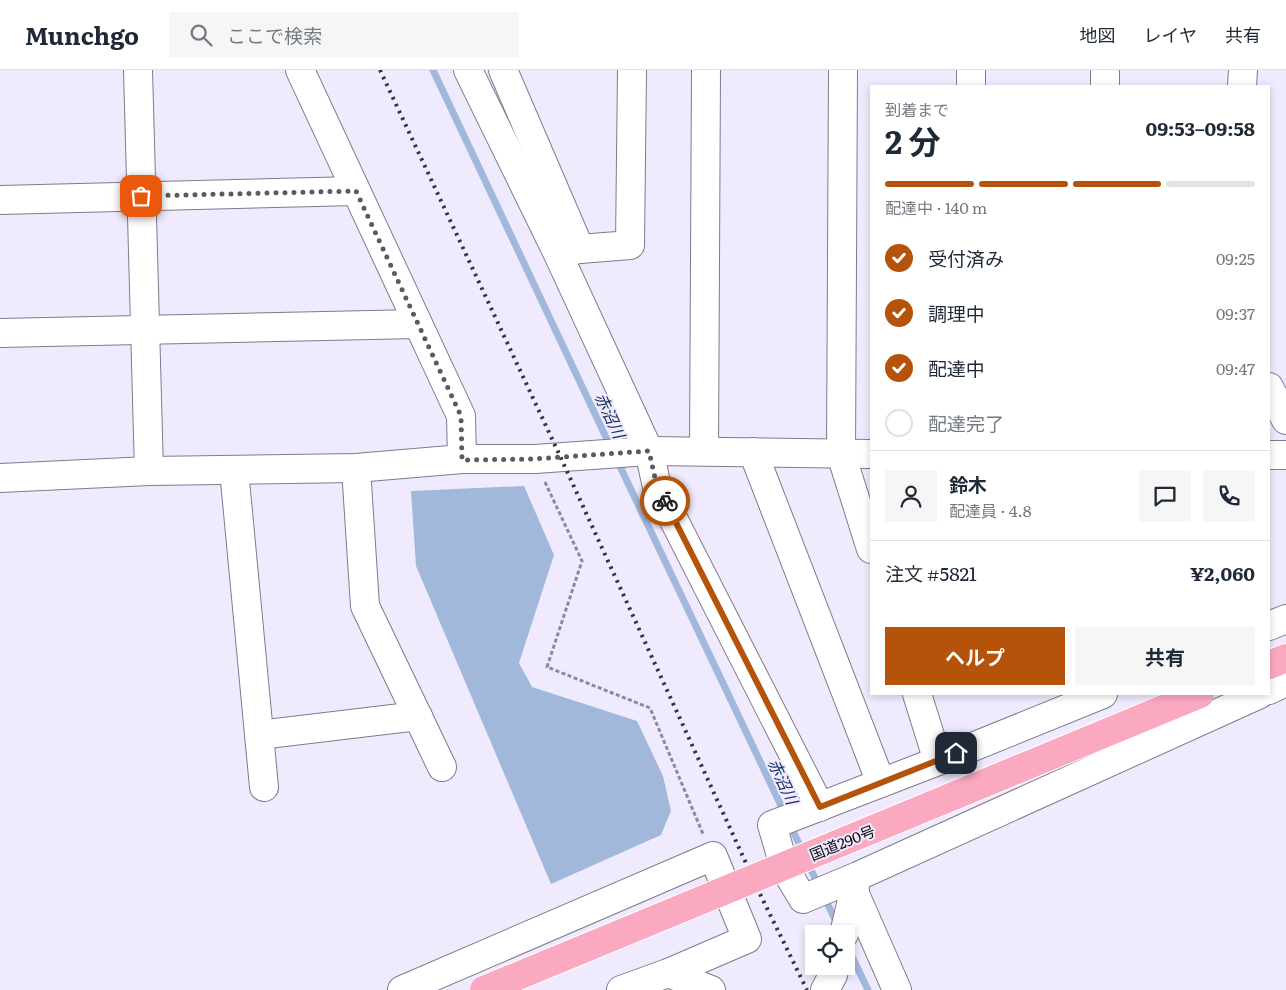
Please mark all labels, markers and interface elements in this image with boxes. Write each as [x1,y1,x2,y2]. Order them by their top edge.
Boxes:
search box [169,12,519,57]
text: Munchgo [25,17,139,52]
icon: search [187,21,215,49]
text: ここで検索 [227,21,322,49]
text: 地図 [1080,21,1116,48]
text: レイヤ [1144,21,1197,48]
text: 共有 [1225,21,1261,48]
text: 到着まで [885,97,949,121]
text: 09:53–09:58 [1145,114,1255,142]
text: 2 分 [885,116,941,164]
pin [120,175,162,217]
icon: bag [127,182,155,210]
text: 配達中 · 140 m [885,195,987,219]
icon: check [885,244,913,272]
text: 受付済み [928,244,1004,272]
text: 09:25 [1216,246,1255,270]
icon: check [885,299,913,327]
text: 調理中 [928,299,985,327]
text: 09:37 [1216,301,1255,325]
icon: check [885,354,913,382]
text: 配達中 [928,354,985,382]
text: 09:47 [1216,356,1255,380]
water label: 赤沼川 [590,388,633,444]
text: 配達完了 [928,409,1004,437]
button: person [885,470,937,522]
text: 鈴木 [949,470,987,498]
button: chat [1139,470,1191,522]
button: phone [1203,470,1255,522]
courier [640,476,690,526]
icon: bike [651,487,679,515]
text: 配達員 · 4.8 [949,498,1032,522]
text: 注文 #5821 [885,559,977,587]
text: ¥2,060 [1190,559,1255,587]
button: ヘルプ [885,627,1065,685]
button: 共有 [1075,627,1255,685]
pin [935,732,977,774]
icon: home [942,739,970,767]
water label: 赤沼川 [763,754,806,810]
street label: 国道290号 [806,818,878,866]
map controls [805,925,855,975]
button: locate [805,925,855,975]

